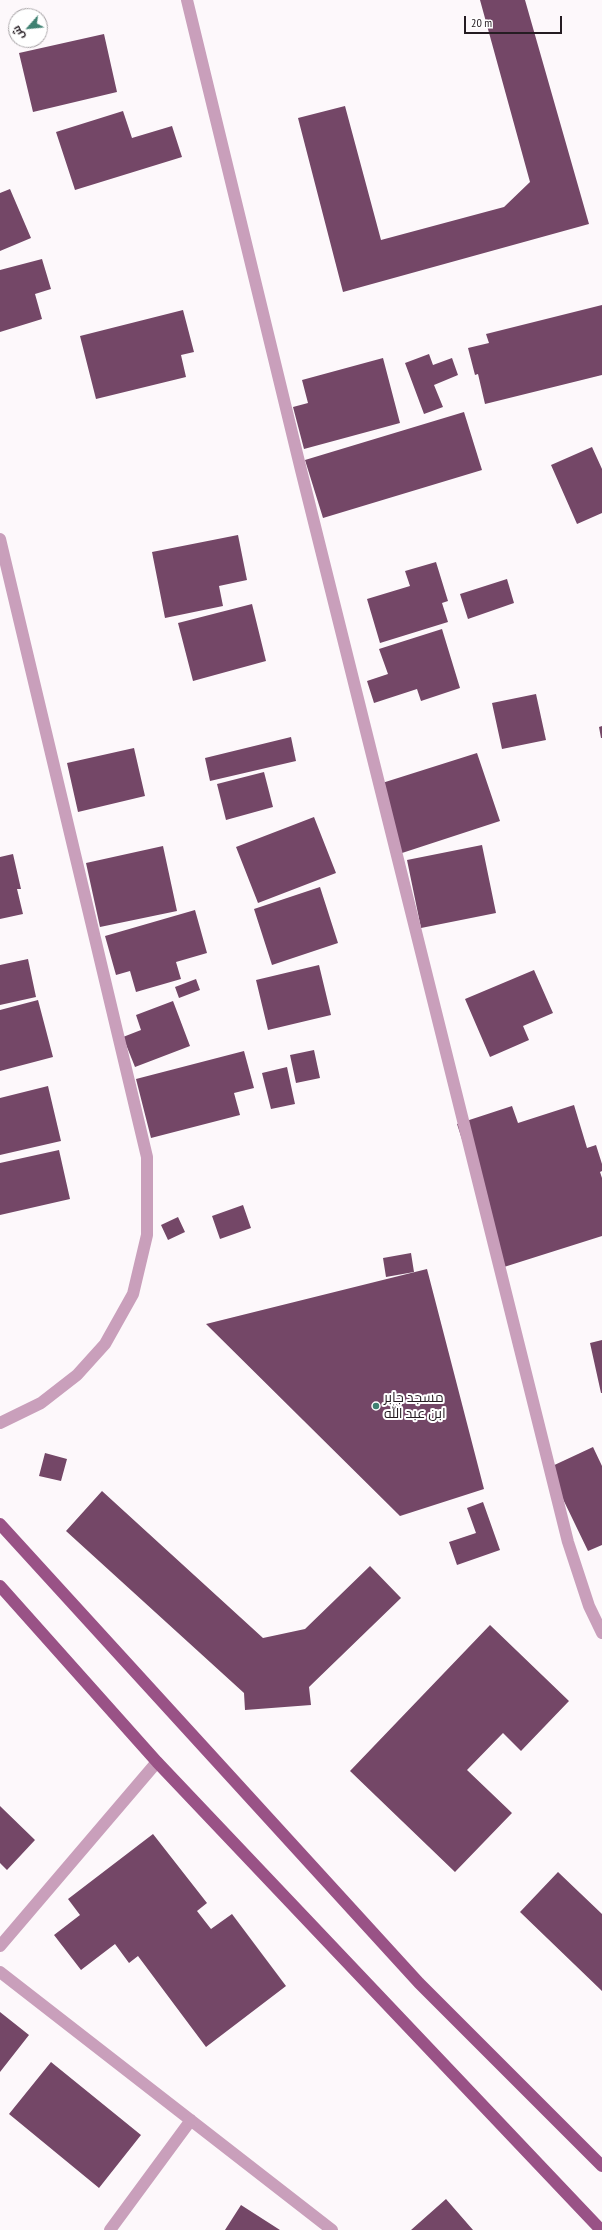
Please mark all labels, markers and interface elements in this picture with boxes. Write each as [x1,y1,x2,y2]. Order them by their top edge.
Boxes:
north arrow [8,8,48,48]
scale bar [466,8,564,34]
text: 20 m [471,15,492,30]
text: ش [9,24,28,42]
place label: مسجد جابر ابن عبد الله [384,1390,446,1422]
marker: مسجد جابر ابن عبد الله [371,1401,381,1411]

